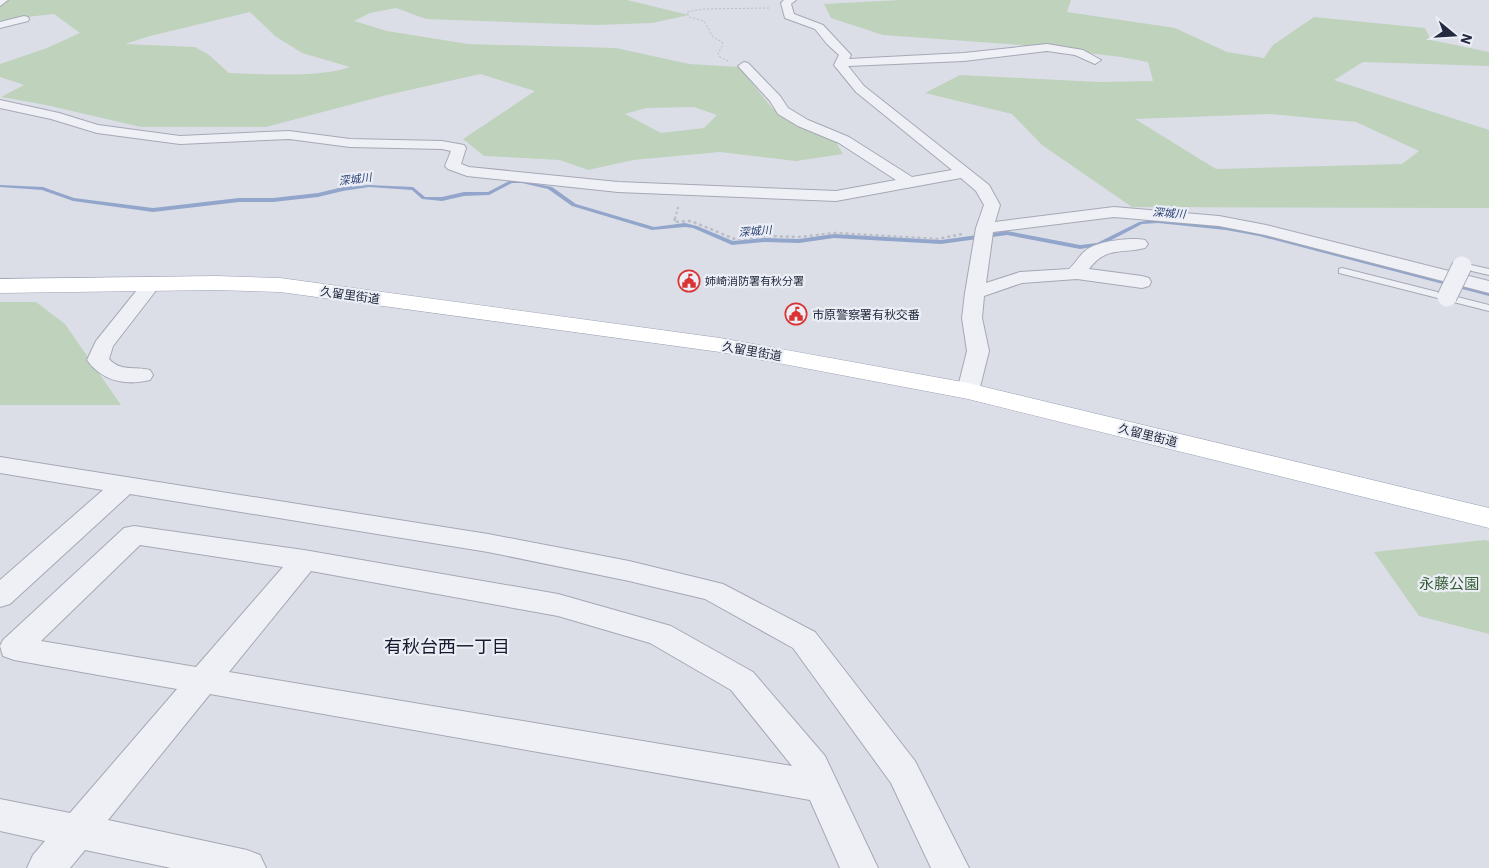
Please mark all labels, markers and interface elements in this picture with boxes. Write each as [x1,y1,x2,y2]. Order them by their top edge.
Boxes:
north arrow [1429,10,1479,60]
text: N [1456,31,1476,47]
water label: 深城川 [338,170,373,188]
water label: 深城川 [1152,205,1187,221]
water label: 深城川 [738,223,773,239]
public building icon: 姉崎消防署有秋分署 [677,269,701,293]
place label: 姉崎消防署有秋分署 [705,274,804,288]
street label: 久留里街道 [319,283,381,307]
public building icon: 市原警察署有秋交番 [784,302,808,326]
place label: 市原警察署有秋交番 [812,307,920,322]
street label: 久留里街道 [721,338,783,364]
street label: 久留里街道 [1117,420,1179,450]
park label: 永藤公園 [1419,574,1479,593]
district label: 有秋台西一丁目 [384,635,510,658]

